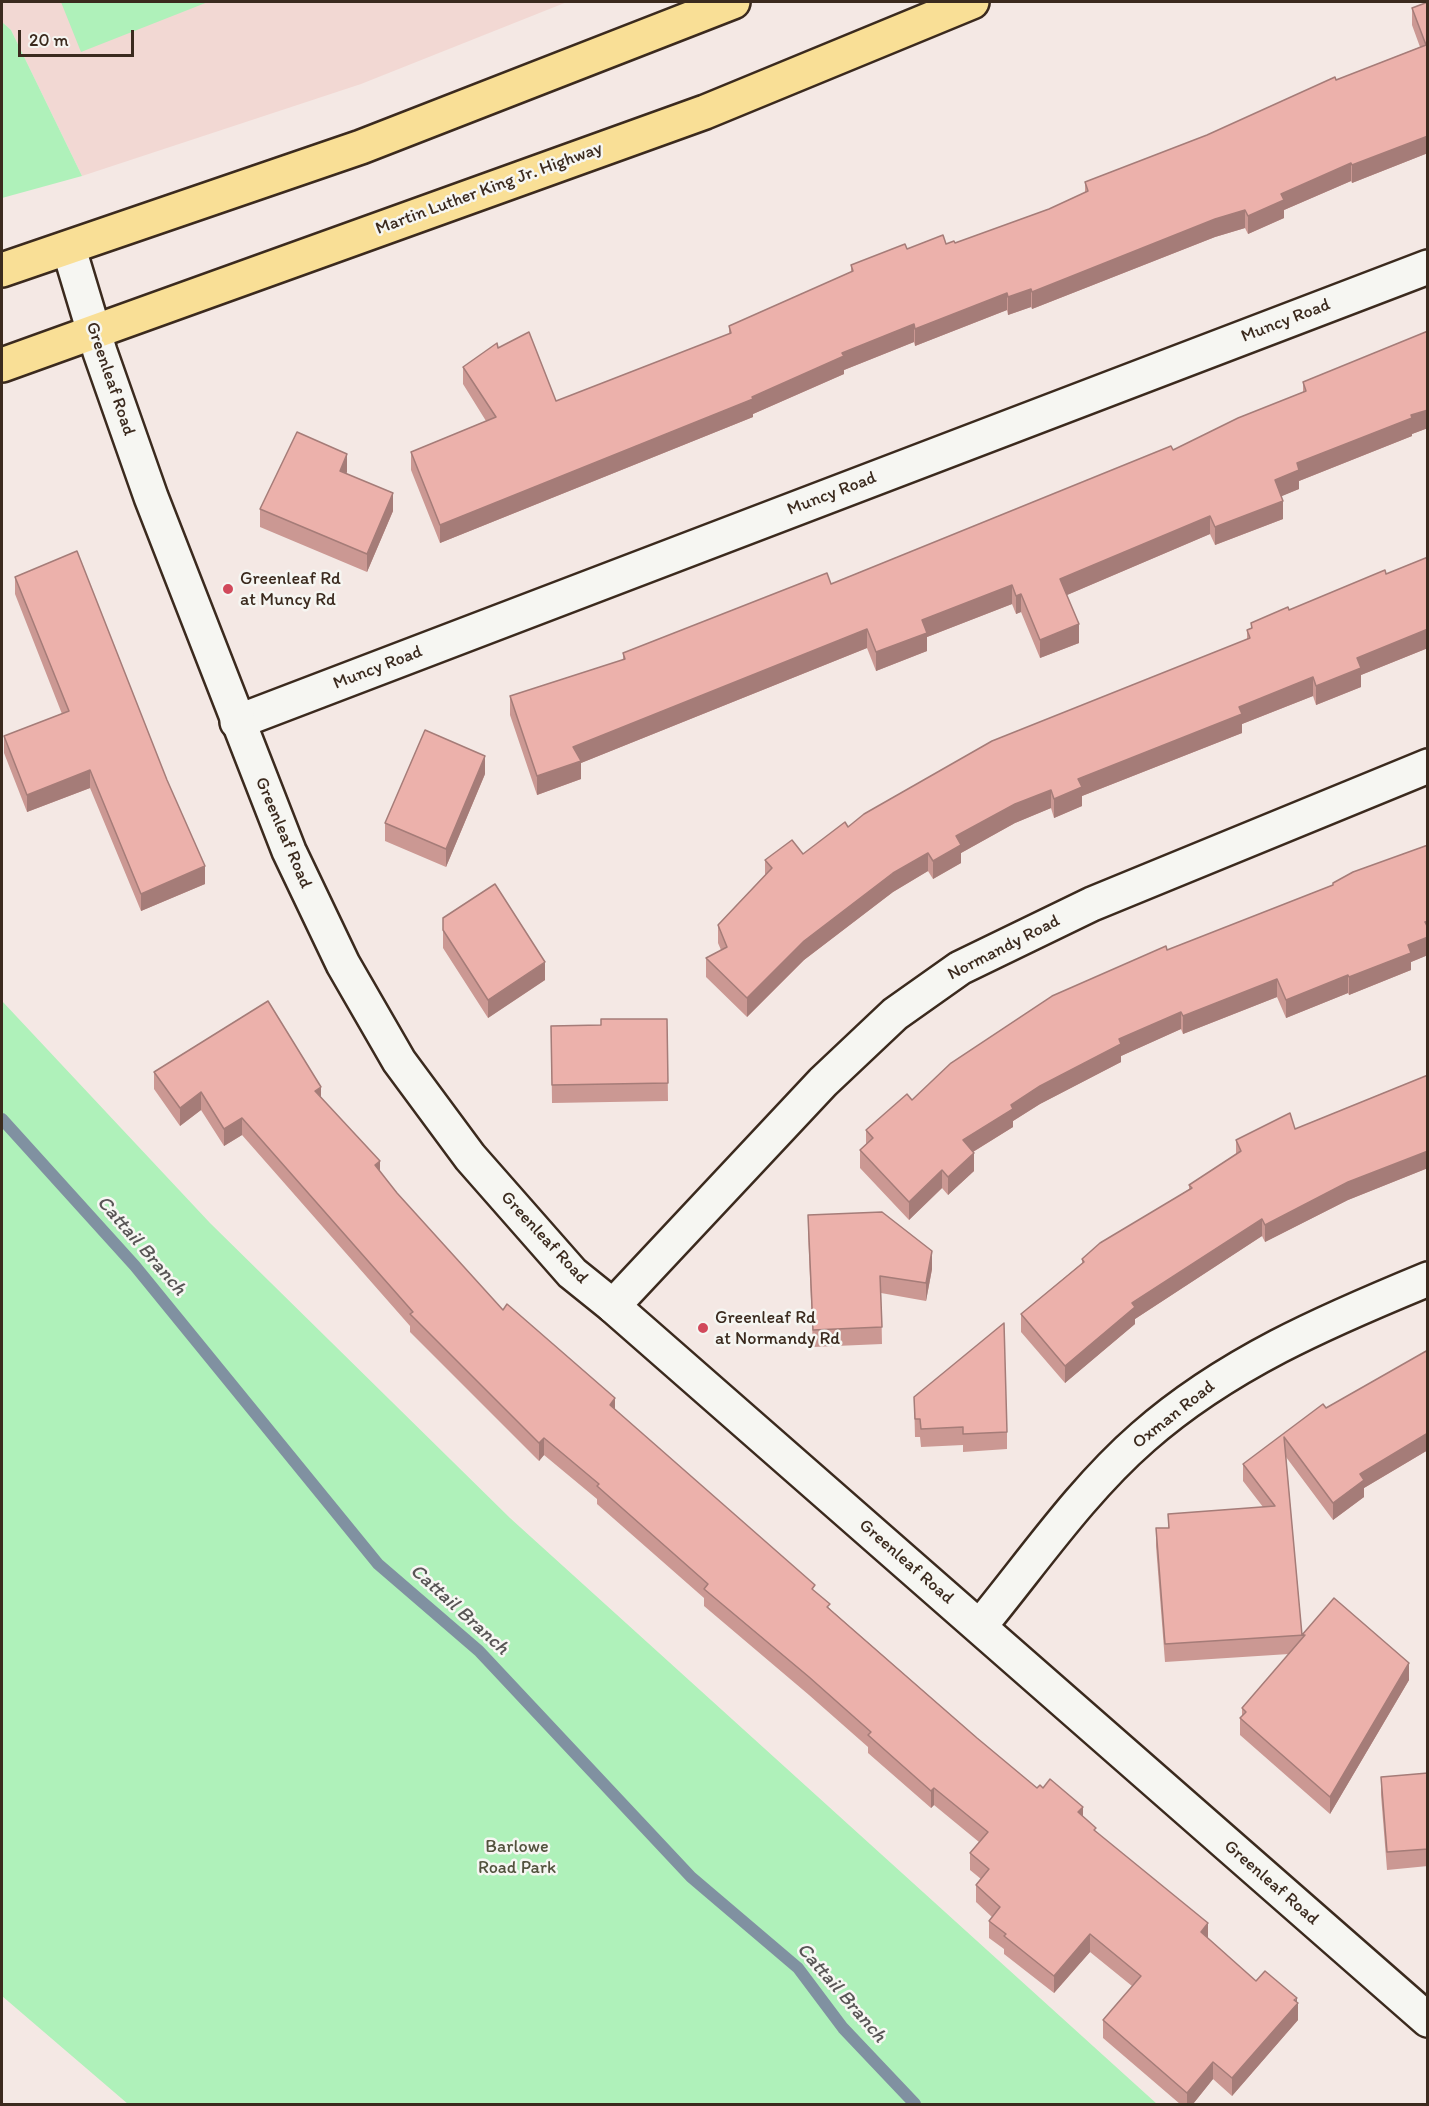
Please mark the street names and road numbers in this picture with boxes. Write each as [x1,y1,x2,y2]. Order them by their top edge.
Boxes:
street label: Martin Luther King Jr. Highway [373,138,605,240]
street label: Muncy Road [1238,294,1334,348]
street label: Greenleaf Road [80,319,140,439]
street label: Muncy Road [784,467,880,521]
street label: Muncy Road [330,641,426,695]
street label: Greenleaf Road [250,774,316,892]
street label: Normandy Road [944,910,1064,986]
street label: Greenleaf Road [496,1187,592,1289]
street label: Oxman Road [1128,1376,1220,1454]
street label: Greenleaf Road [854,1515,958,1609]
street label: Greenleaf Road [1219,1836,1323,1930]

